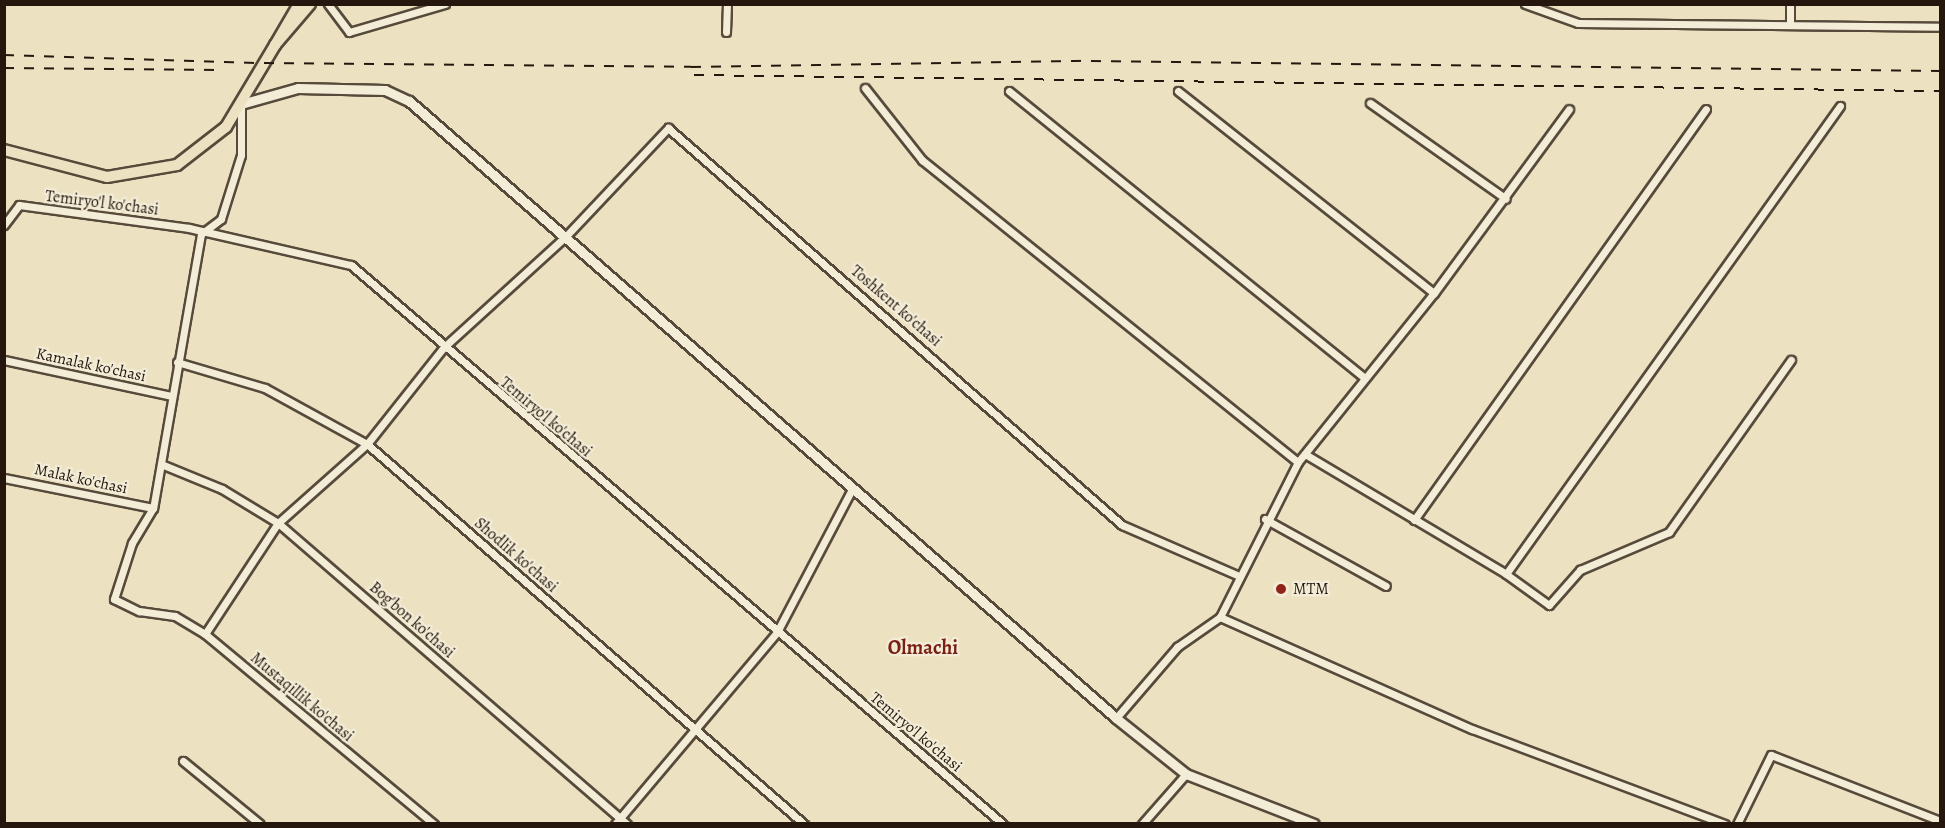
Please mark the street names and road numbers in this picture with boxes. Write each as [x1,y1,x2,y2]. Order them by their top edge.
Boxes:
street label: Temiryo'l ko'chasi [44,187,160,219]
street label: Toshkent ko'chasi [847,261,945,351]
street label: Kamalak ko'chasi [34,344,148,386]
street label: Temiryo'l ko'chasi [496,373,596,461]
street label: Malak ko'chasi [33,460,129,498]
street label: Shodlik ko'chasi [470,514,562,596]
street label: Bog'bon ko'chasi [365,578,459,662]
street label: Mustaqillik ko'chasi [247,648,357,746]
street label: Temiryo'l ko'chasi [866,688,966,776]

